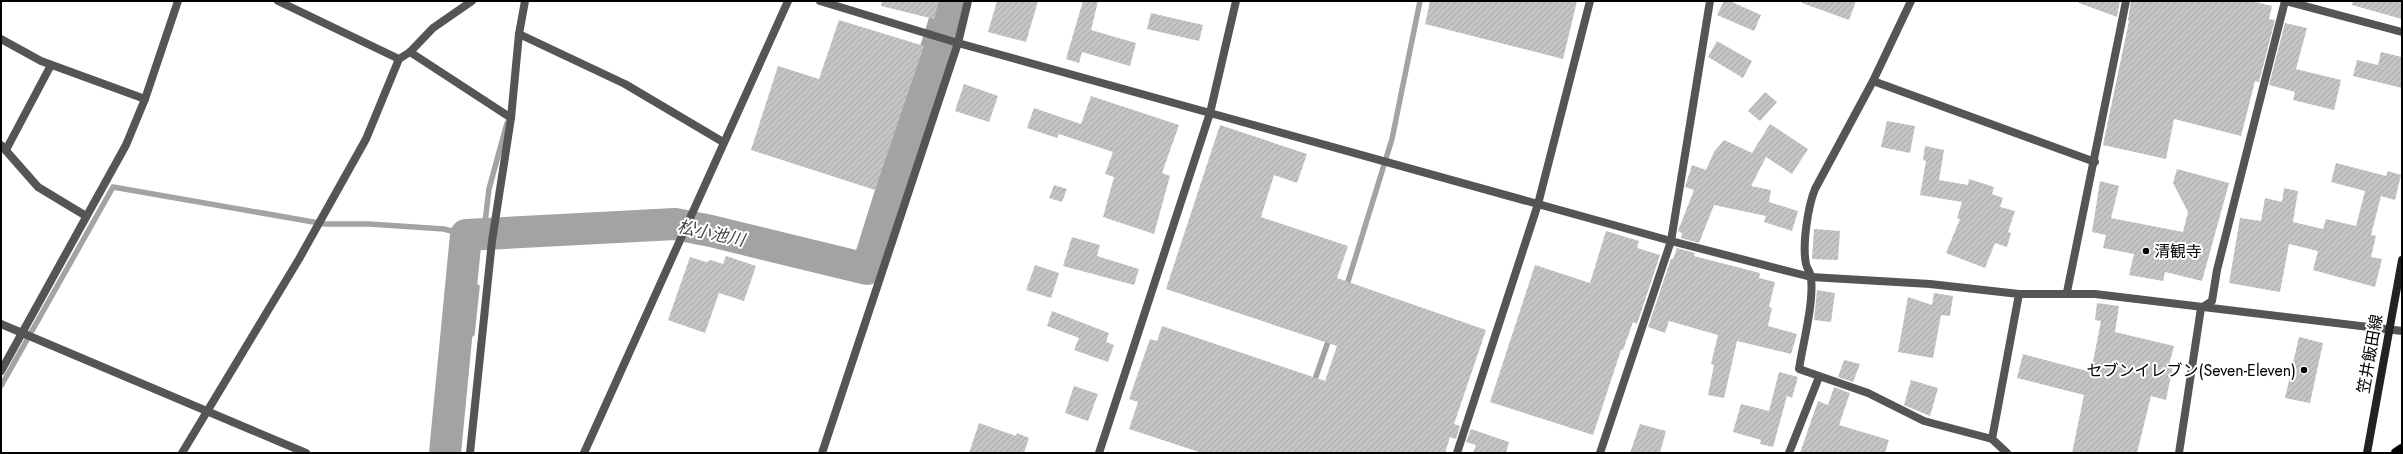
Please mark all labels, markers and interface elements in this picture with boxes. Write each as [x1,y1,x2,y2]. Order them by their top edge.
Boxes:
water label: 松小池川 [675,214,749,252]
place label: 清観寺 [2154,240,2202,263]
marker: 清観寺 [2141,246,2151,256]
street label: 笠井飯田線 [2352,313,2388,395]
place label: セブンイレブン(Seven-Eleven) [2087,359,2296,382]
marker: セブンイレブン(Seven-Eleven) [2299,365,2309,375]

